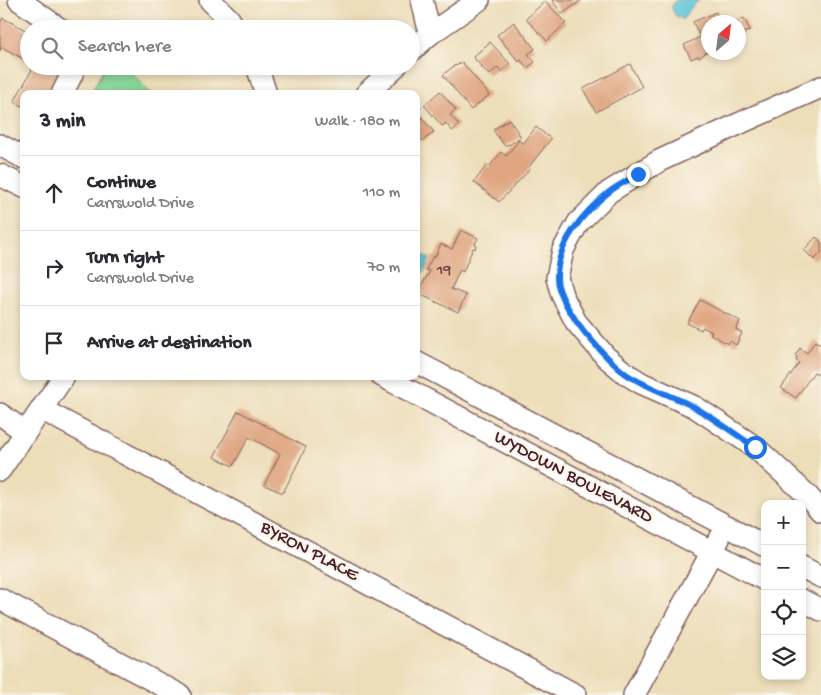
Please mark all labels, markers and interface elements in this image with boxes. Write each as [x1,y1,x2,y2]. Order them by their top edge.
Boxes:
north arrow [701,15,746,60]
search box [20,20,420,75]
icon: search [38,34,66,62]
text: Search here [78,36,172,59]
text: 3 min [40,110,85,135]
text: Walk · 180 m [315,113,400,132]
route end [627,163,650,186]
text: Continue [87,172,156,195]
icon: ahead [40,179,68,207]
text: 110 m [363,184,400,203]
text: Carrswold Drive [87,195,194,214]
text: Turn right [87,247,163,270]
icon: right [40,254,68,282]
text: 70 m [367,259,400,278]
house number: 19 [436,262,451,281]
text: Carrswold Drive [87,270,194,289]
icon: arrive [40,329,68,357]
text: Arrive at destination [87,332,251,355]
street label: WYDOWN BOULEVARD [490,426,657,530]
route start [744,436,767,459]
map controls [761,500,806,680]
button: + [761,500,806,545]
street label: BYRON PLACE [255,516,363,588]
button: − [761,545,806,590]
button: locate [761,590,806,635]
button: layers [761,635,806,680]

